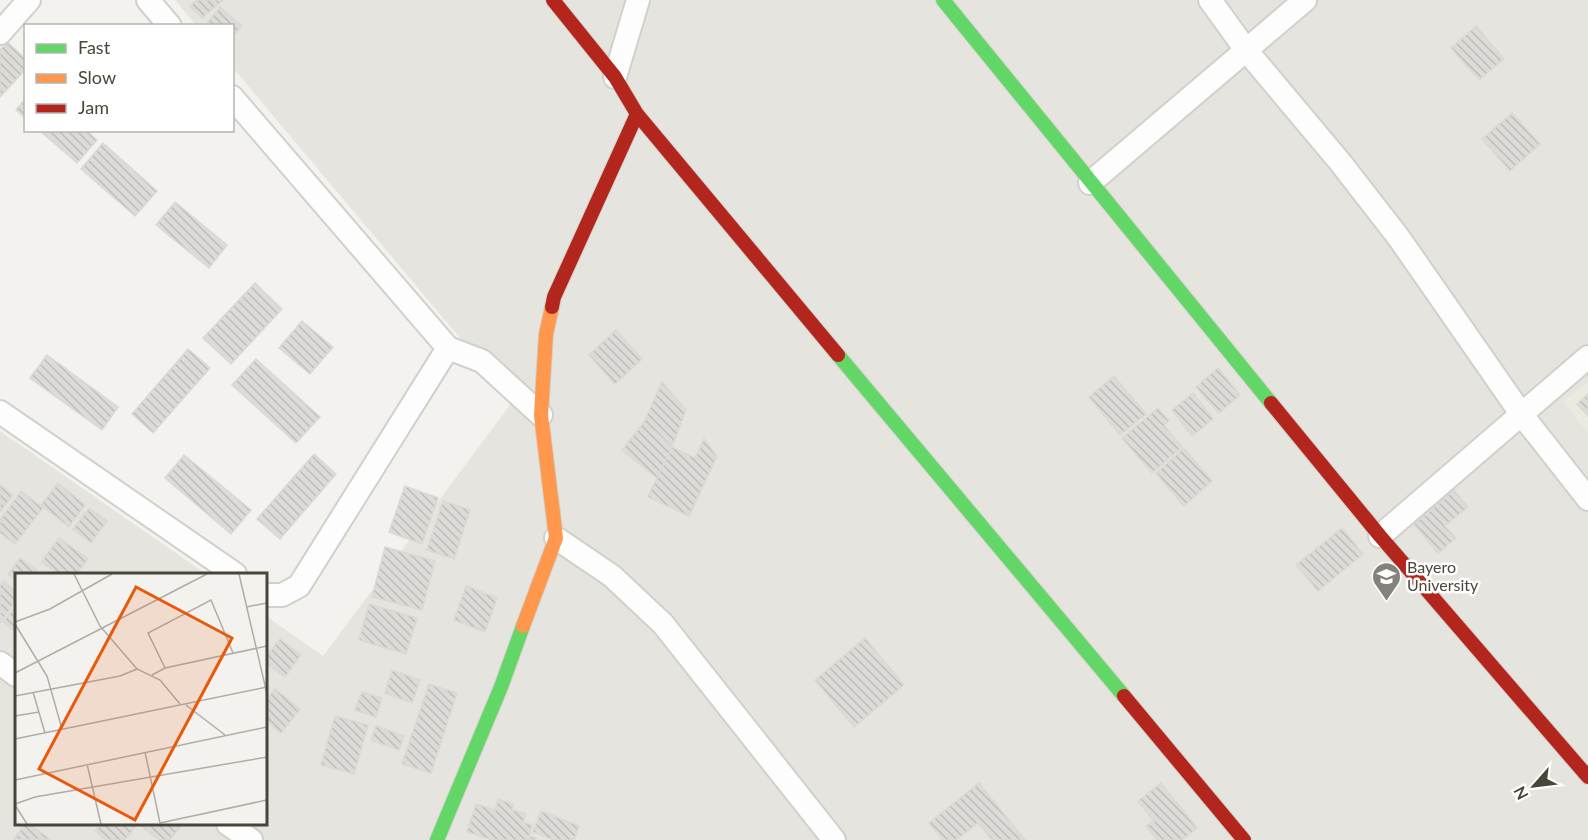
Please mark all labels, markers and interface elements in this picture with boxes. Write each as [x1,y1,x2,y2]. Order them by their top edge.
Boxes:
legend [24,24,234,132]
text: Fast [78,36,111,58]
text: Slow [78,66,116,88]
text: Jam [78,96,109,118]
place label: Bayero University [1407,557,1479,594]
school or university icon: Bayero University [1370,560,1402,602]
inset map [15,573,267,825]
north arrow [1504,756,1564,816]
text: N [1509,783,1532,803]

